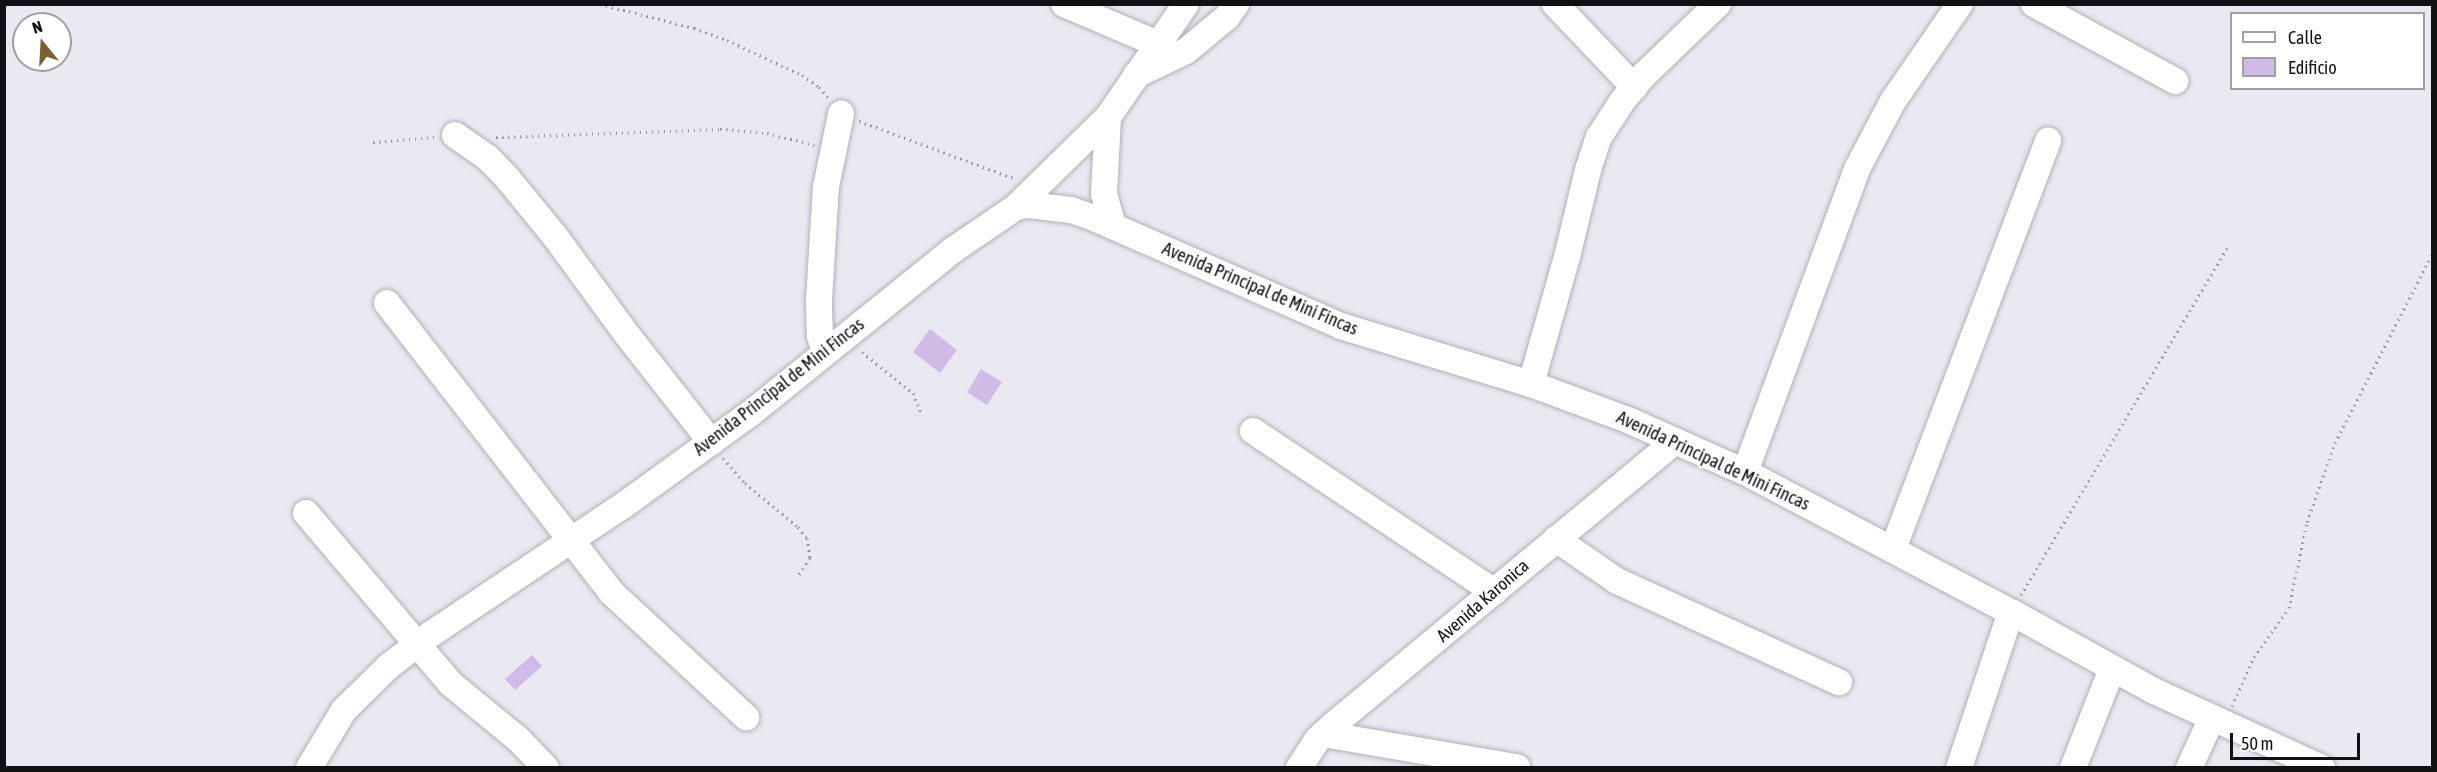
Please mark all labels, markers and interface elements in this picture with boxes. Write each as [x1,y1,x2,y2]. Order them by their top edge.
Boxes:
north arrow [12,12,72,72]
legend [2230,12,2425,90]
text: N [30,17,44,37]
text: Calle [2288,27,2322,48]
text: Edificio [2288,57,2337,78]
street label: Avenida Principal de Mini Fincas [1159,238,1361,340]
street label: Avenida Principal de Mini Fincas [689,314,869,460]
street label: Avenida Principal de Mini Fincas [1613,407,1813,515]
street label: Avenida Karonica [1433,555,1533,647]
scale bar [2233,721,2364,759]
text: 50 m [2241,733,2273,754]

